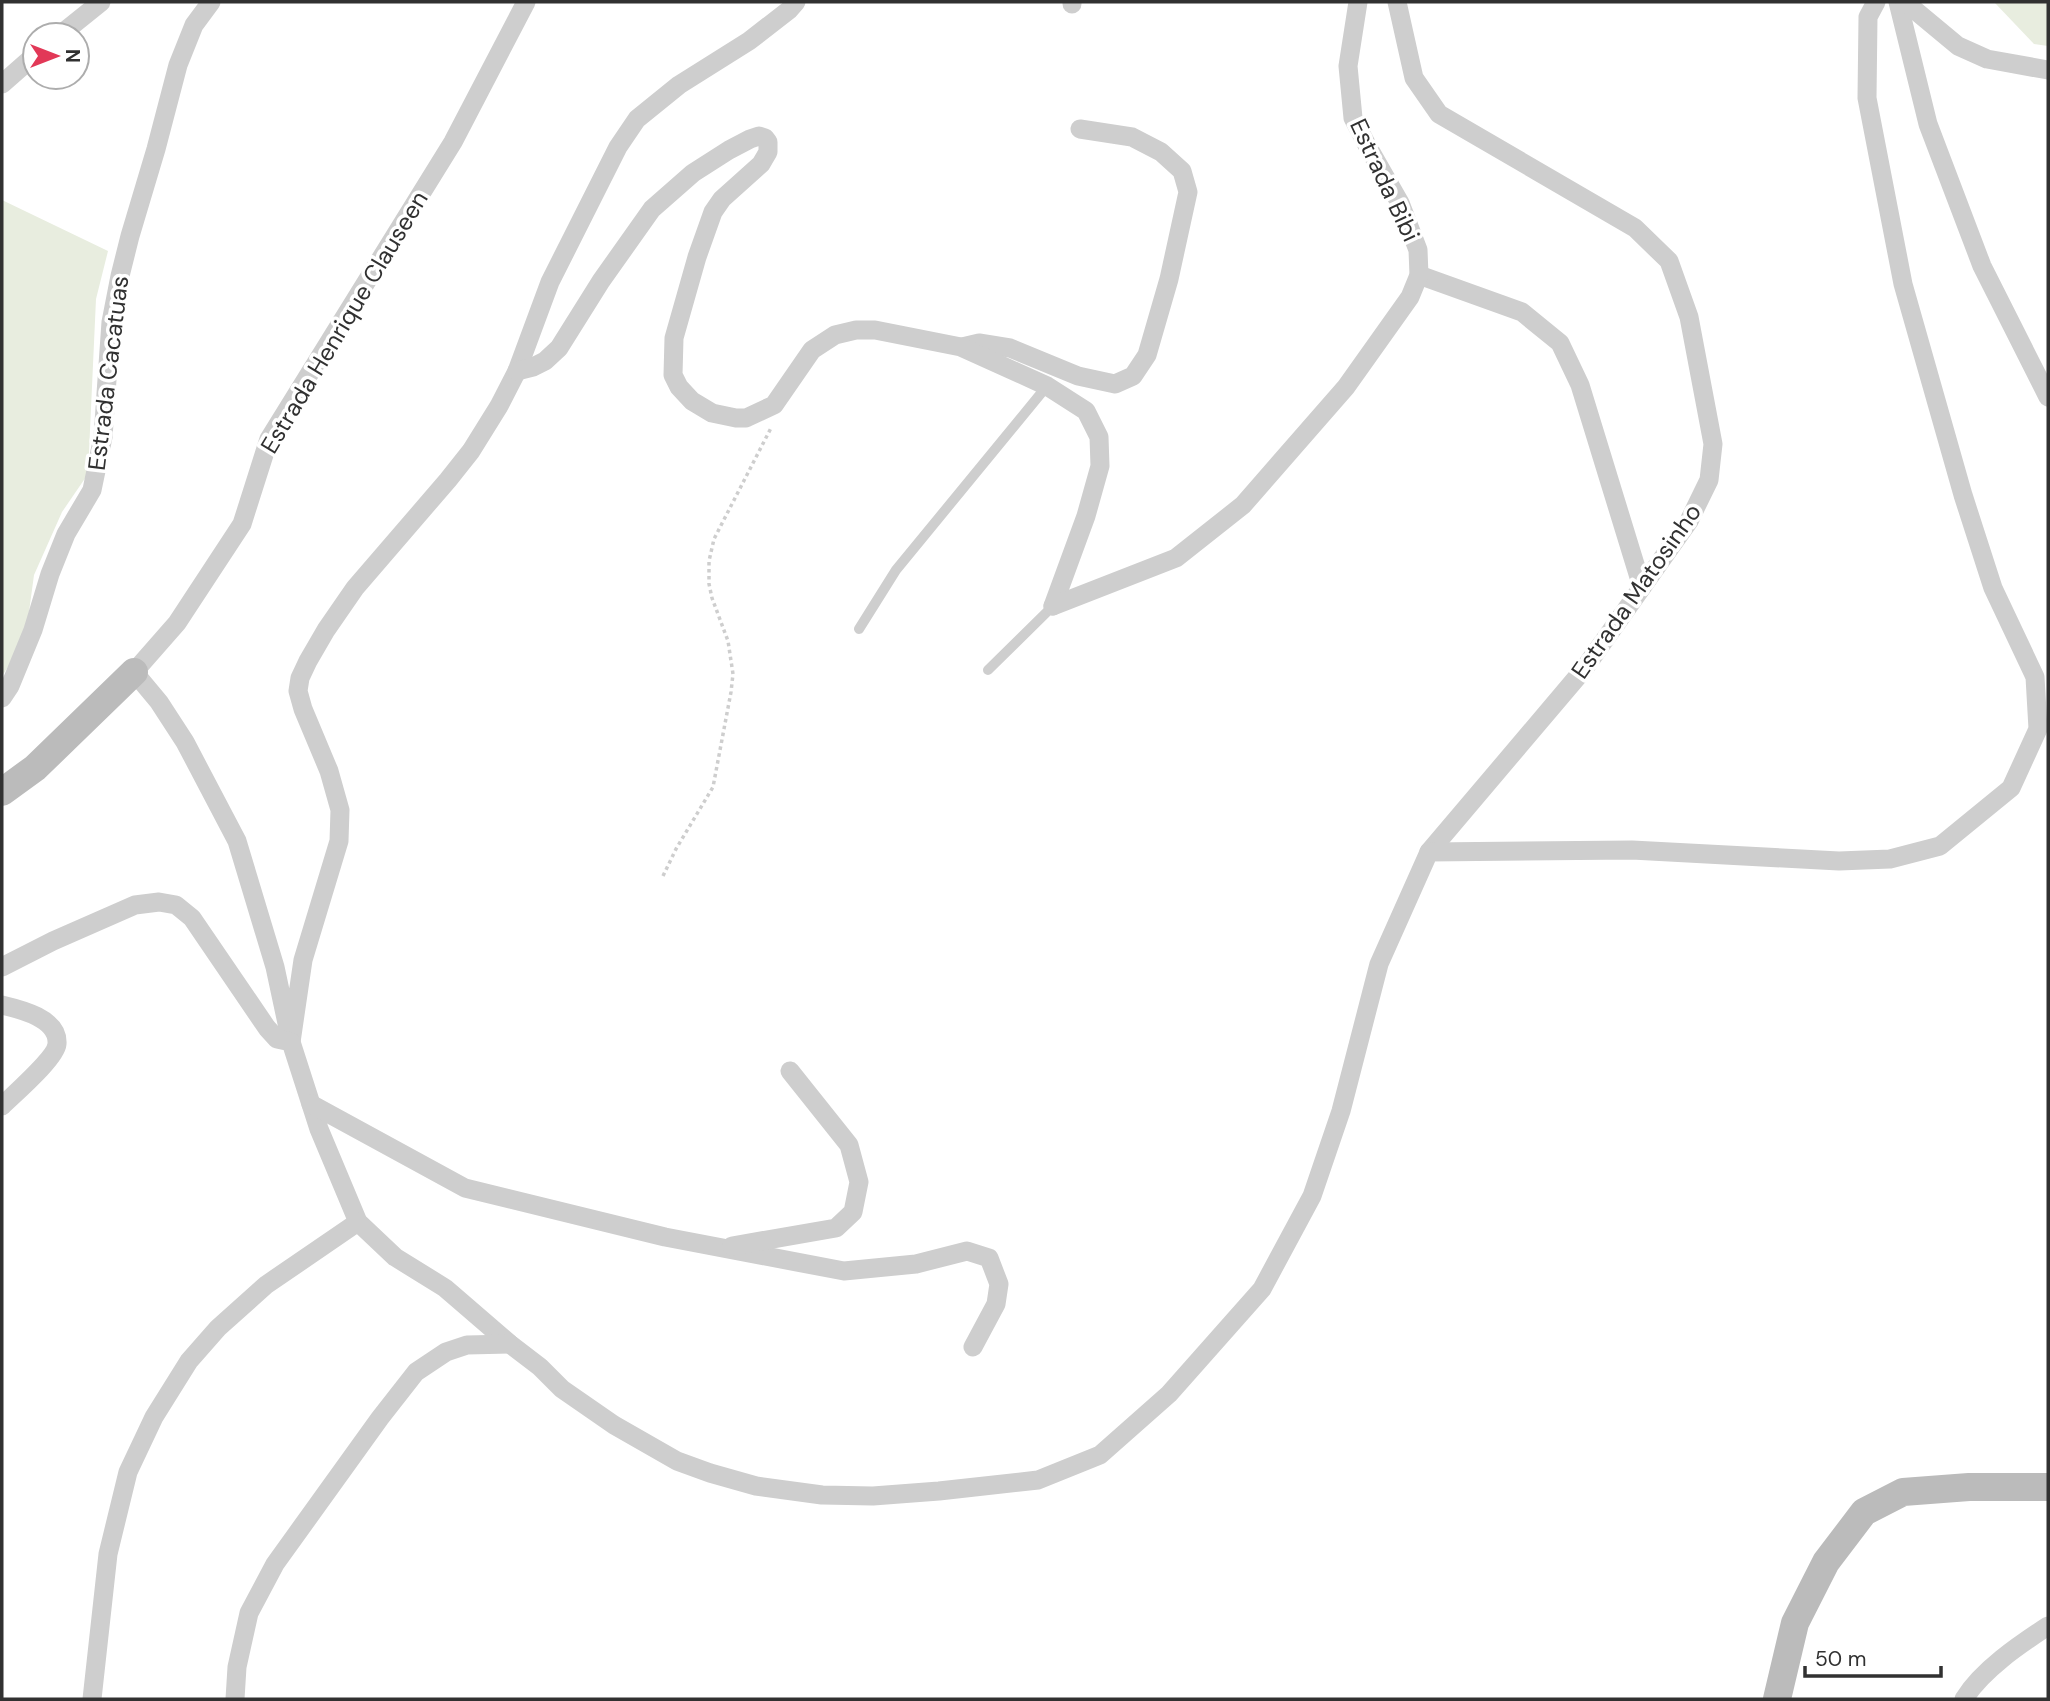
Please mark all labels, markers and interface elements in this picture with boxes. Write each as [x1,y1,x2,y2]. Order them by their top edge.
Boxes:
north arrow [21,21,91,91]
text: N [60,49,85,63]
street label: Estrada Bibi [1343,114,1427,246]
street label: Estrada Henrique Clauseen [253,185,435,459]
street label: Estrada Cacatuas [81,274,135,472]
street label: Estrada Matosinho [1564,497,1708,685]
scale bar [1805,1634,1941,1678]
text: 50 m [1815,1645,1866,1673]

